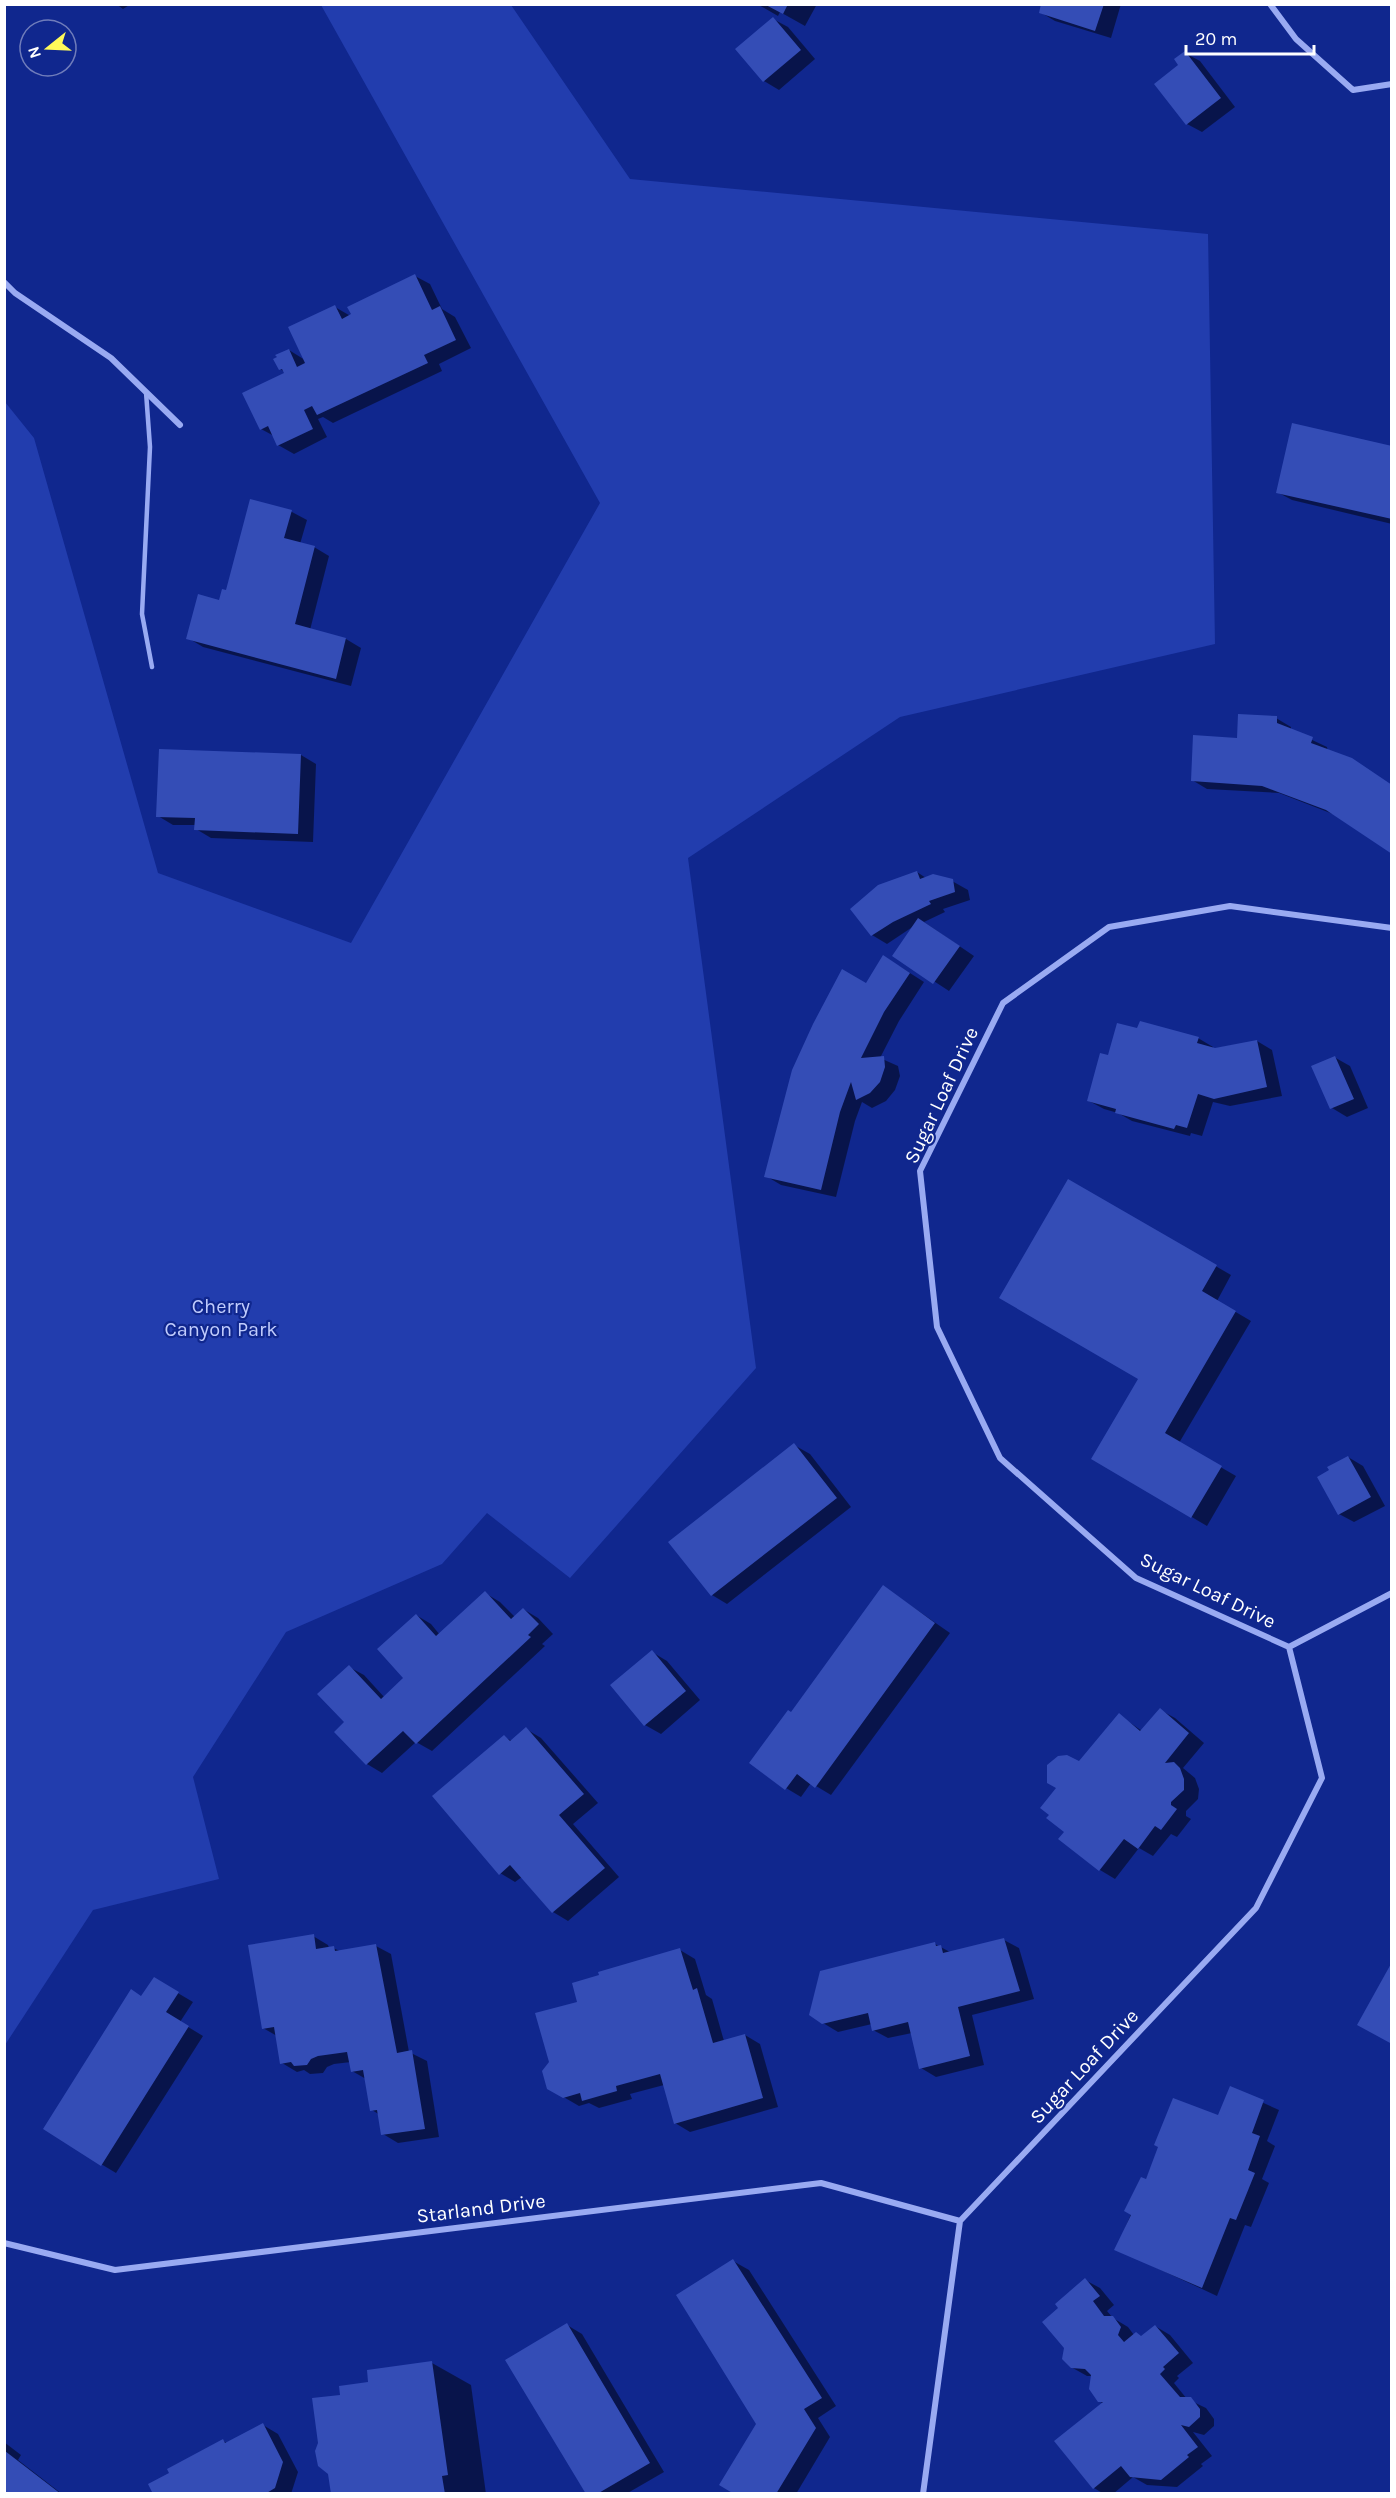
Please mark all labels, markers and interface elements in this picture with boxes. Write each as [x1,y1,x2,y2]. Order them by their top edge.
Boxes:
north arrow [18,18,78,78]
scale bar [1186,18,1314,56]
text: 20 m [1195,28,1237,50]
text: N [23,44,45,61]
street label: Sugar Loaf Drive [900,1023,983,1167]
park label: Cherry Canyon Park [165,1295,277,1341]
street label: Sugar Loaf Drive [1136,1548,1279,1633]
street label: Sugar Loaf Drive [1025,2004,1143,2128]
street label: Starland Drive [415,2189,547,2228]

